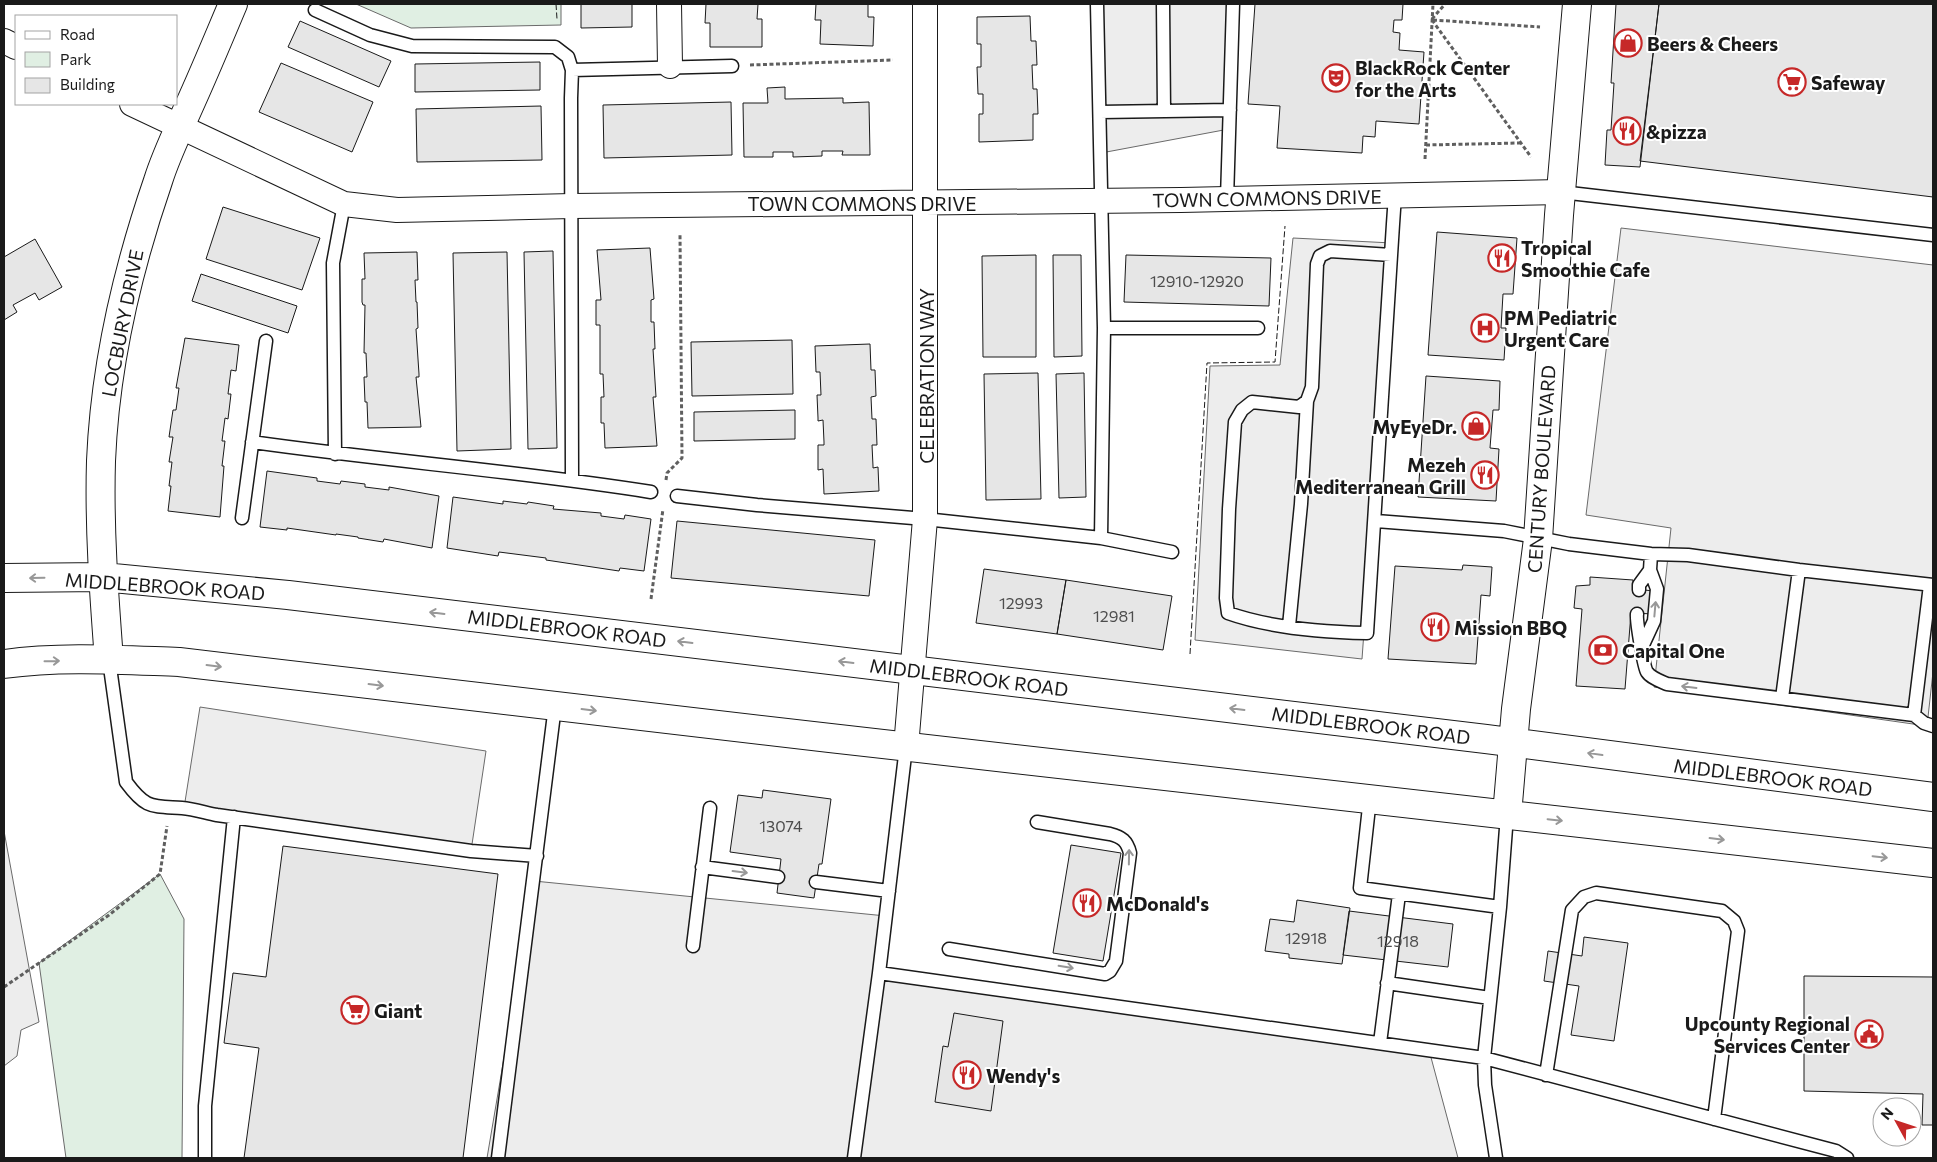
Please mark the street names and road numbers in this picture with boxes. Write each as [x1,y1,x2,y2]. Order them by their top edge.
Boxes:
street label: TOWN COMMONS DRIVE [1152,185,1382,211]
street label: TOWN COMMONS DRIVE [747,192,977,215]
street label: LOCBURY DRIVE [96,247,148,399]
street label: CELEBRATION WAY [915,288,938,464]
street label: CENTURY BOULEVARD [1522,364,1560,574]
street label: MIDDLEBROOK ROAD [64,568,266,604]
street label: MIDDLEBROOK ROAD [466,604,668,652]
street label: MIDDLEBROOK ROAD [868,653,1070,701]
street label: MIDDLEBROOK ROAD [1270,701,1472,749]
street label: MIDDLEBROOK ROAD [1672,753,1874,801]

